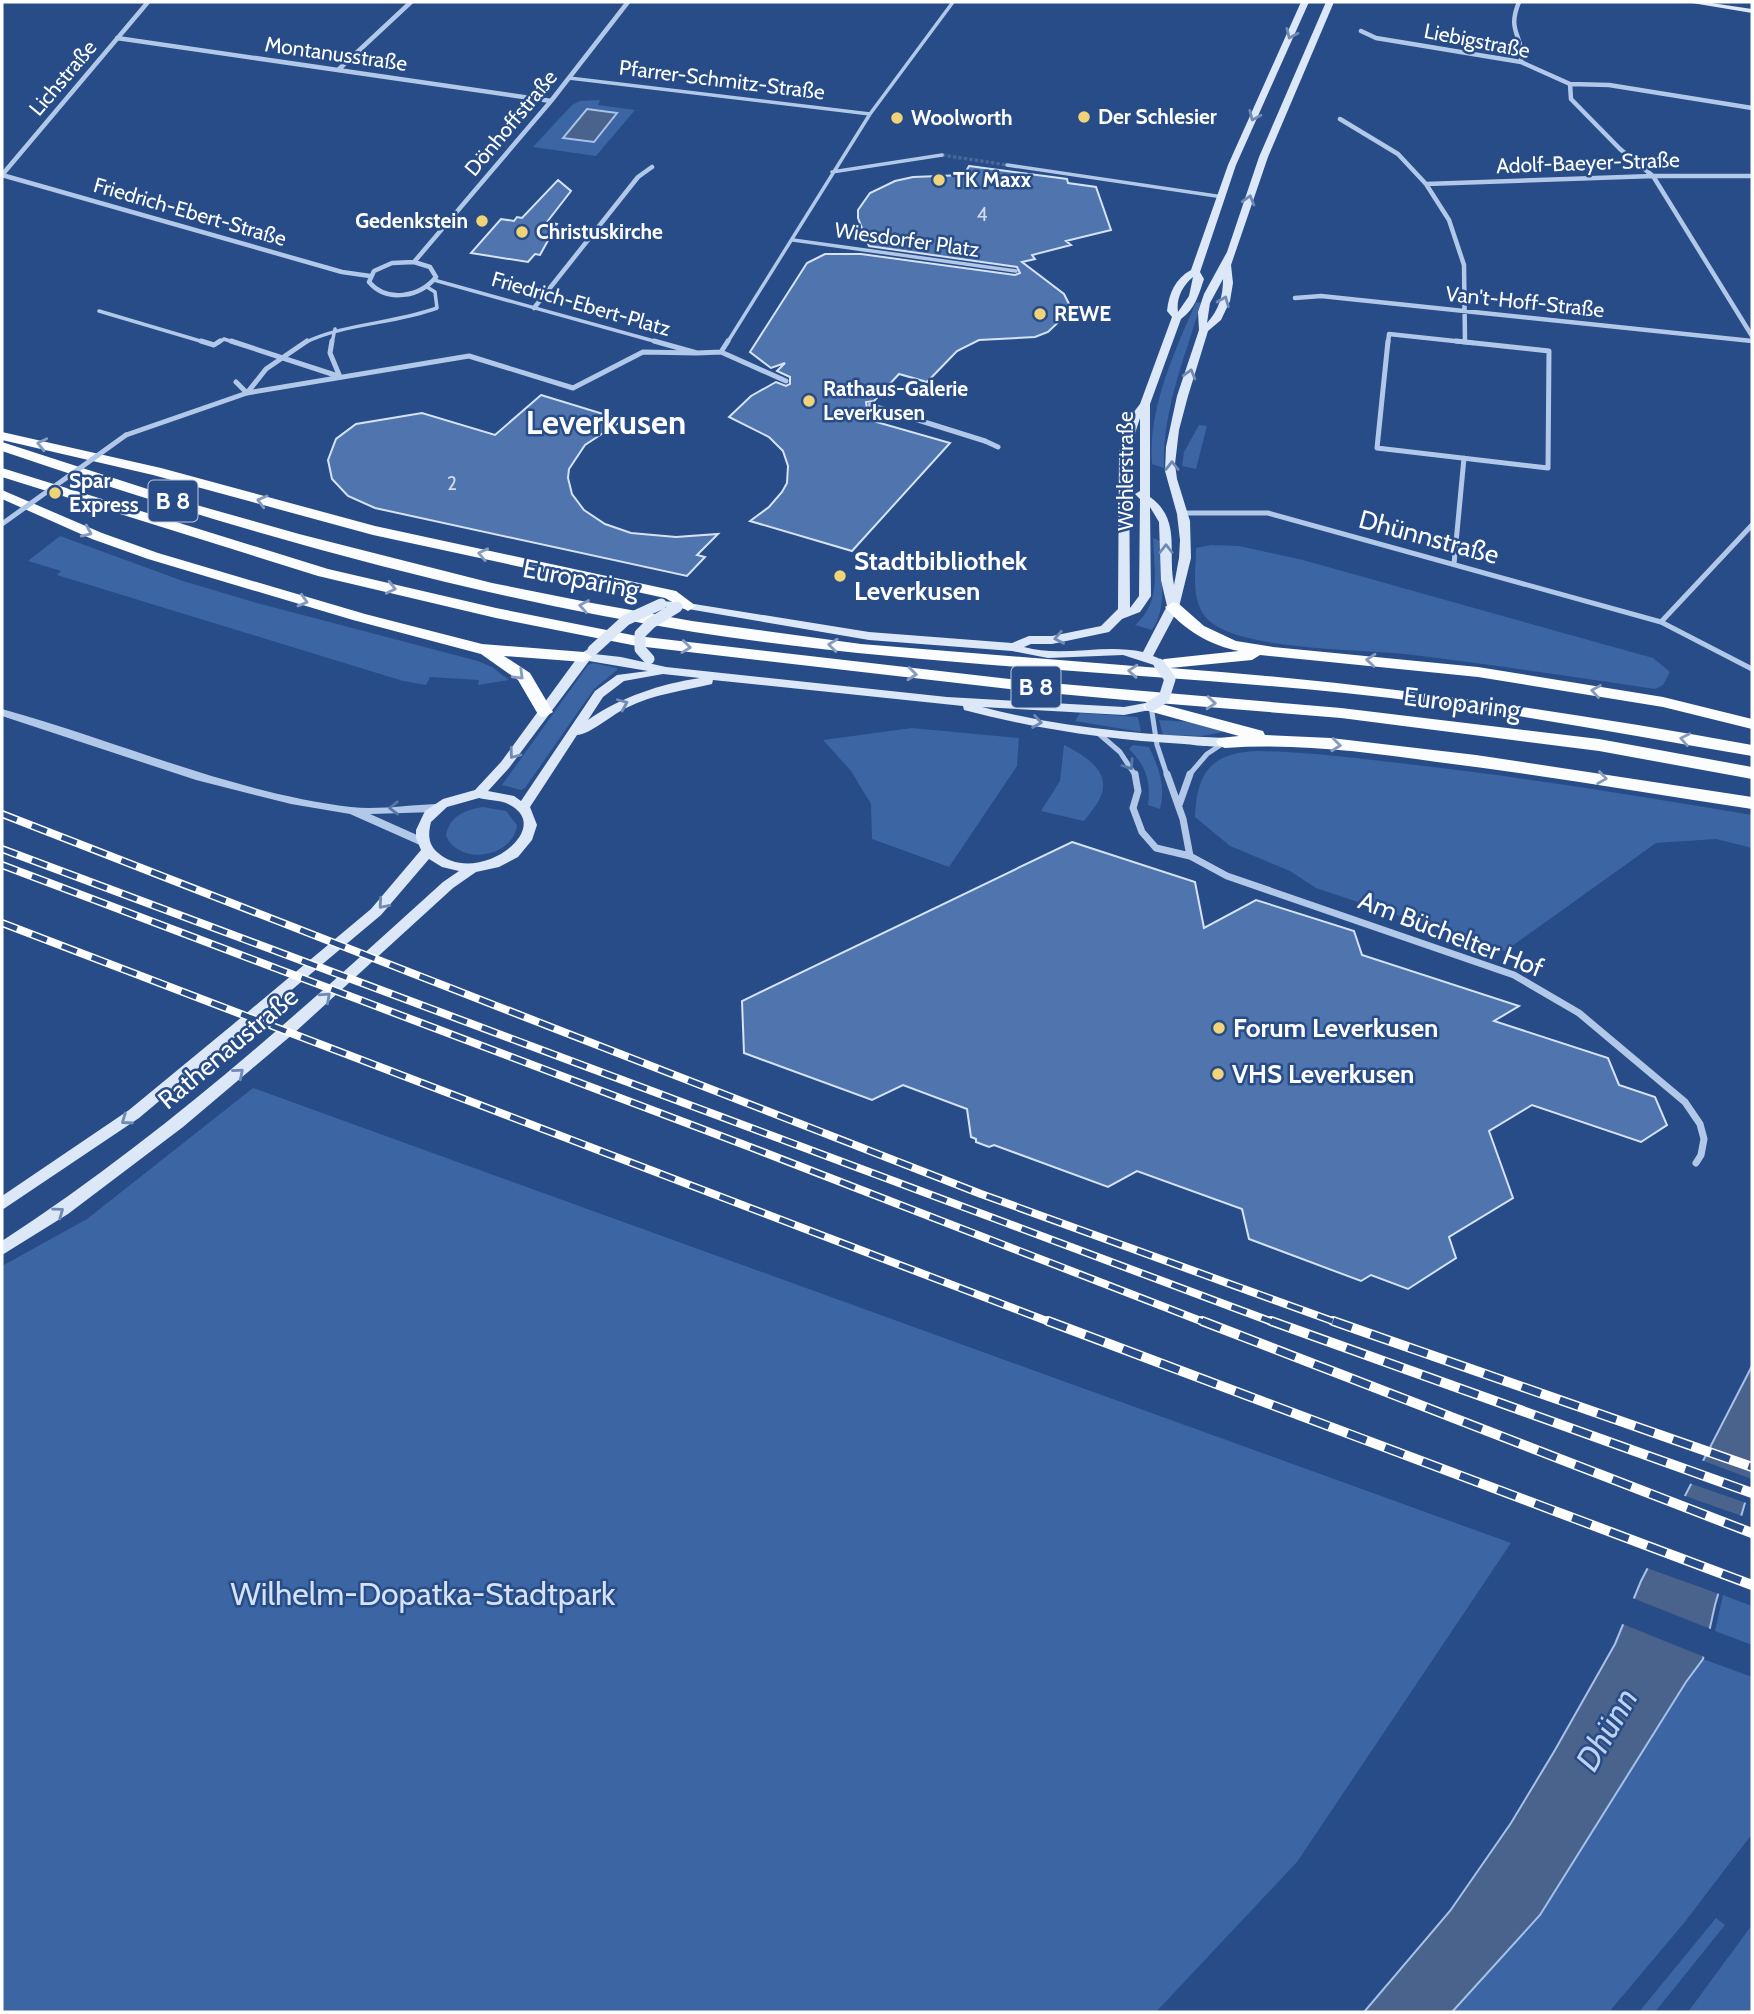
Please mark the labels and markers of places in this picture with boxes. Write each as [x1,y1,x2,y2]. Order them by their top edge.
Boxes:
place label: Der Schlesier [1098,104,1217,129]
place label: Woolworth [911,105,1013,130]
marker: Der Schlesier [1076,109,1092,125]
marker: Woolworth [889,110,905,126]
place label: TK Maxx [953,167,1032,192]
marker: TK Maxx [931,172,947,188]
place label: Gedenkstein [355,208,468,233]
marker: Gedenkstein [474,213,490,229]
place label: Christuskirche [536,219,663,244]
marker: Christuskirche [514,224,530,240]
place label: REWE [1054,301,1111,326]
marker: REWE [1032,306,1048,322]
place label: Rathaus-Galerie Leverkusen [823,376,968,425]
marker: Rathaus-Galerie Leverkusen [801,393,817,409]
place label: Spar Express [69,468,139,517]
marker: Spar Express [47,485,63,501]
place label: Stadtbibliothek Leverkusen [854,545,1028,607]
marker: Stadtbibliothek Leverkusen [832,568,848,584]
place label: Forum Leverkusen [1233,1012,1438,1044]
marker: Forum Leverkusen [1211,1020,1227,1036]
place label: VHS Leverkusen [1232,1058,1414,1090]
marker: VHS Leverkusen [1210,1066,1226,1082]

